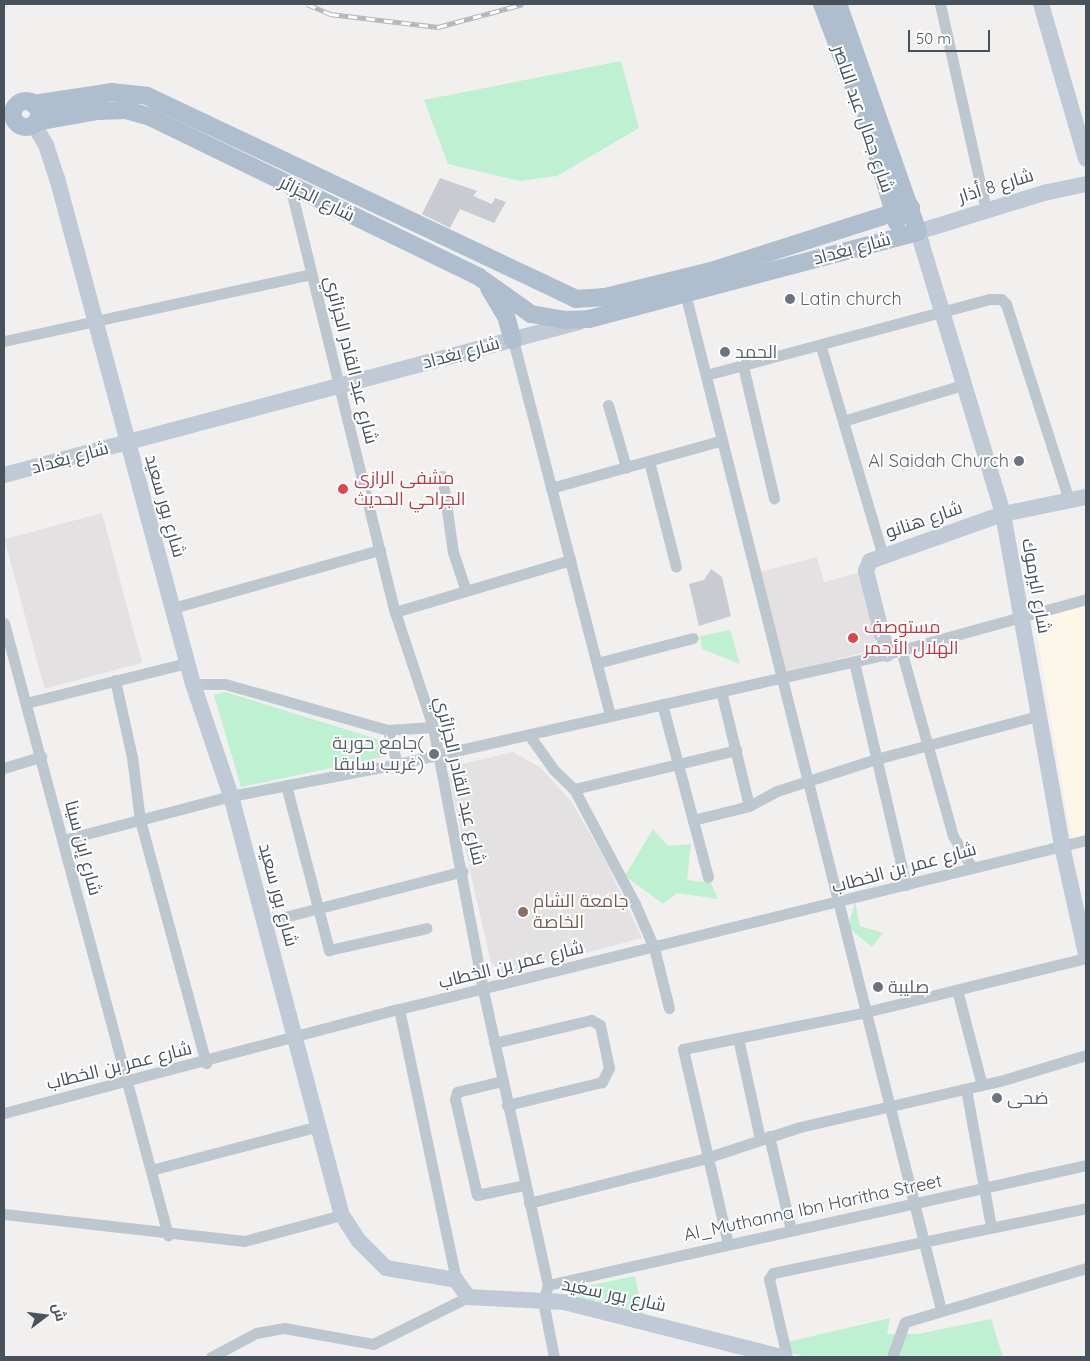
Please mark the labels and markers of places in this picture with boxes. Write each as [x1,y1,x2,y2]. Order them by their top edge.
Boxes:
place label: Latin church [800,288,902,310]
marker: Latin church [784,293,796,305]
place label: الحمد [735,341,777,363]
marker: الحمد [719,346,731,358]
place label: Al Saidah Church [868,450,1009,472]
marker: Al Saidah Church [1013,455,1025,467]
place label: مشفى الرازي الجراحي الحديث [354,468,465,510]
marker: مشفى الرازي الجراحي الحديث [336,482,350,496]
place label: مستوصف الهلال الأحمر [864,617,959,660]
marker: مستوصف الهلال الأحمر [846,631,860,645]
place label: جامع حورية( غريب سابقا) [332,733,424,776]
marker: جامع حورية( غريب سابقا) [428,748,440,760]
place label: جامعة الشام الخاصة [533,891,628,934]
marker: جامعة الشام الخاصة [517,906,529,918]
place label: صليبة [888,976,929,998]
marker: صليبة [872,981,884,993]
place label: ضحى [1007,1087,1049,1109]
marker: ضحى [991,1092,1003,1104]

